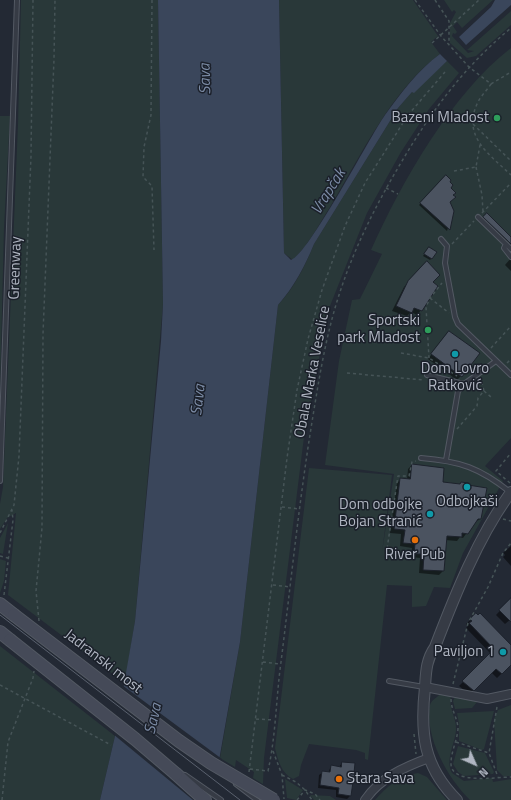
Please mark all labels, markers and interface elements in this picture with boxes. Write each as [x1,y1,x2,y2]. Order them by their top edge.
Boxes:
water label: Sava [196,63,216,95]
place label: Bazeni Mladost [392,109,489,127]
marker: Bazeni Mladost [492,113,502,123]
water label: Vrapčak [307,165,351,219]
street label: Greenway [6,236,26,300]
street label: Obala Marka Veselice [291,305,335,439]
place label: Sportski park Mladost [337,312,420,347]
marker: Sportski park Mladost [423,325,433,335]
marker: Dom Lovro Ratković [450,349,460,359]
place label: Dom Lovro Ratković [421,360,489,395]
water label: Sava [188,383,210,417]
marker: Odbojkaši [462,482,472,492]
place label: Odbojkaši [436,493,498,511]
place label: Dom odbojke Bojan Stranić [339,496,422,531]
marker: Dom odbojke Bojan Stranić [425,509,435,519]
marker: River Pub [410,535,420,545]
place label: River Pub [385,546,445,564]
street label: Jadranski most [60,626,146,698]
place label: Paviljon 1 [434,643,495,661]
marker: Paviljon 1 [498,647,508,657]
water label: Sava [141,702,167,736]
north arrow [455,744,495,784]
text: N [475,764,492,781]
place label: Stara Sava [347,770,414,788]
marker: Stara Sava [334,774,344,784]

